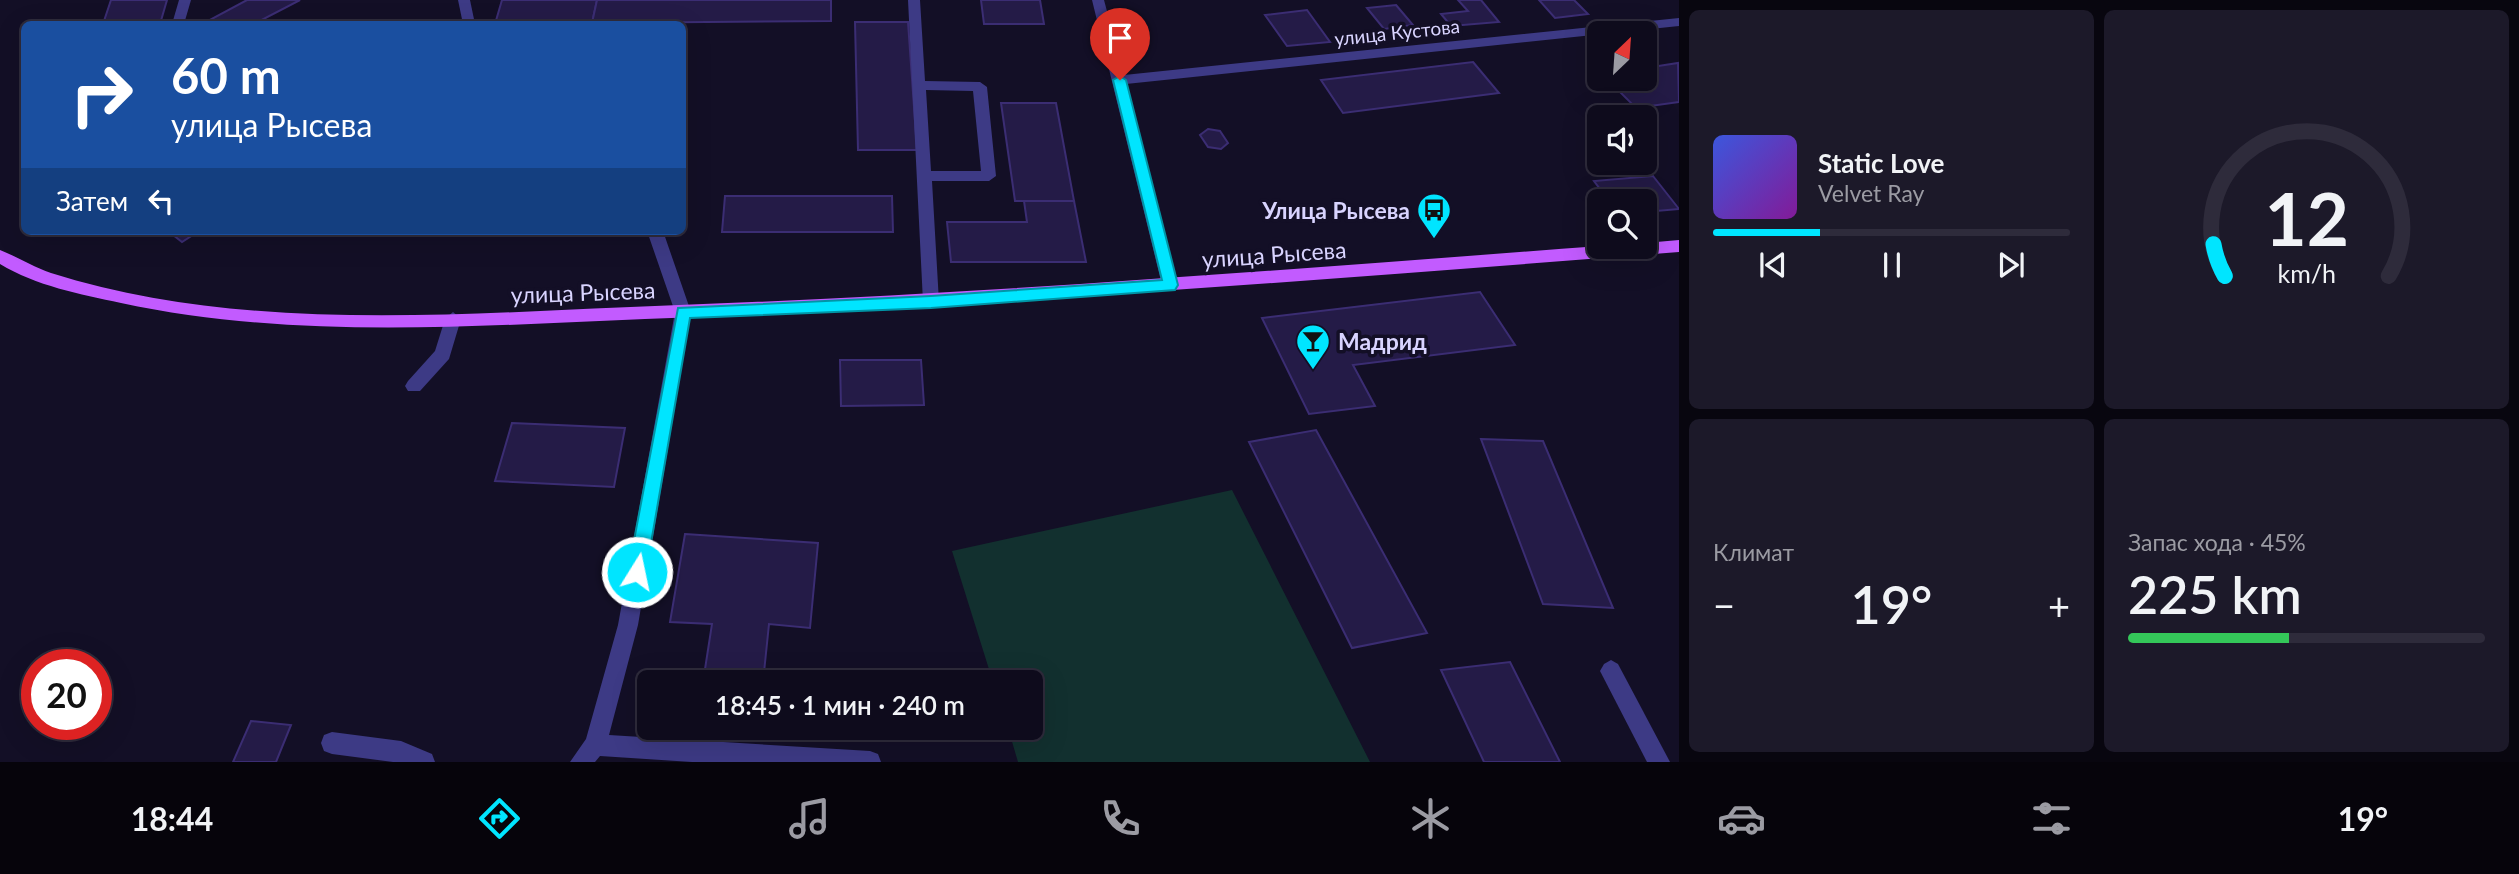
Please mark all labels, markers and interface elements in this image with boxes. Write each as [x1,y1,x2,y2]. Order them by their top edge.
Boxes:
pin [1090,8,1150,80]
street label: улица Кустова [1333,14,1461,50]
icon: arrive [1101,19,1139,57]
north arrow [1587,21,1657,91]
map controls [1587,21,1657,259]
text: 60 m [171,46,281,104]
icon: right [56,49,147,140]
text: улица Рысева [171,105,372,144]
button: sound [1587,105,1657,175]
text: Static Love [1818,147,1945,179]
text: 12 [2264,174,2349,262]
text: Velvet Ray [1818,179,1924,207]
icon: left [142,182,180,220]
text: Затем [56,185,128,217]
button: search [1587,189,1657,259]
bus stop icon: Улица Рысева [1415,191,1453,240]
place label: Улица Рысева [1261,196,1410,224]
street label: улица Рысева [1201,235,1347,273]
icon: previous [1754,246,1792,284]
icon: pause [1873,246,1911,284]
icon: next [1992,246,2030,284]
text: km/h [2277,258,2336,288]
street label: улица Рысева [510,275,656,309]
bar icon: Мадрид [1294,322,1332,371]
place label: Мадрид [1338,327,1427,355]
text: Запас хода · 45% [2128,528,2306,556]
position arrow [600,535,674,609]
text: Климат [1713,538,1794,566]
text: 225 km [2128,563,2302,625]
text: 19° [1851,573,1932,635]
text: − [1713,582,1735,628]
text: + [2048,582,2070,628]
speed limit sign: 20 [21,649,112,740]
text: 18:45 · 1 мин · 240 m [715,689,965,721]
icon: directions [475,794,524,843]
icon: music [785,794,834,843]
icon: phone [1096,794,1145,843]
icon: climate [1406,794,1455,843]
icon: car [1717,794,1766,843]
icon: filters [2027,794,2076,843]
text: 18:44 [131,799,213,838]
text: 19° [2338,799,2388,838]

